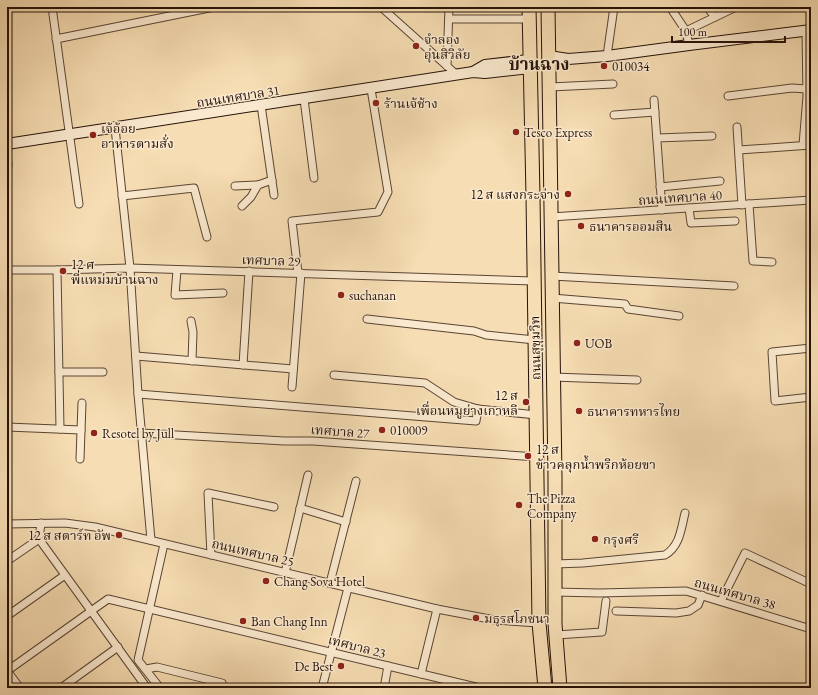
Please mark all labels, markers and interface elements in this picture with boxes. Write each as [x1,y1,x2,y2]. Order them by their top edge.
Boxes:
scale bar [672,18,785,44]
text: 100 m [678,24,708,40]
place label: จำลอง อุ่นสิวิลัย [424,31,470,63]
marker: จำลอง อุ่นสิวิลัย [411,41,421,51]
district label: บ้านฉาง [509,53,569,75]
place label: 010034 [612,58,650,75]
marker: 010034 [599,61,609,71]
street label: ถนนเทศบาล 31 [195,82,281,111]
place label: ร้านเจ้ช้าง [384,95,438,112]
marker: ร้านเจ้ช้าง [371,98,381,108]
place label: เจ้อ้อย อาหารตามสั่ง [101,120,174,152]
place label: Tesco Express [524,124,592,141]
marker: Tesco Express [511,127,521,137]
marker: เจ้อ้อย อาหารตามสั่ง [88,130,98,140]
place label: 12 ส แสงกระจ่าง [470,186,560,203]
street label: ถนนเทศบาล 40 [638,186,722,209]
marker: 12 ส แสงกระจ่าง [563,189,573,199]
place label: ธนาคารออมสิน [589,218,673,235]
marker: ธนาคารออมสิน [576,221,586,231]
street label: เทศบาล 29 [241,251,301,270]
place label: 12 ศ พี่แหม่มบ้านฉาง [71,256,159,288]
marker: 12 ศ พี่แหม่มบ้านฉาง [58,266,68,276]
place label: suchanan [349,287,396,304]
marker: suchanan [336,290,346,300]
street label: ถนนสุขุมวิท [526,316,545,380]
place label: UOB [585,335,613,352]
marker: UOB [572,338,582,348]
place label: 12 ส เพื่อนหมูย่างเกาหลี [416,387,518,419]
marker: 12 ส เพื่อนหมูย่างเกาหลี [521,397,531,407]
place label: ธนาคารทหารไทย [587,403,680,420]
marker: ธนาคารทหารไทย [574,406,584,416]
street label: เทศบาล 27 [310,421,371,442]
place label: 010009 [390,422,428,439]
place label: Resotel by Jull [102,425,174,442]
marker: 010009 [377,425,387,435]
marker: Resotel by Jull [89,428,99,438]
place label: 12 ส ข้าวคลุกน้ำพริกห้อยขา [536,441,656,473]
marker: 12 ส ข้าวคลุกน้ำพริกห้อยขา [523,451,533,461]
place label: The Pizza Company [527,490,577,522]
marker: The Pizza Company [514,500,524,510]
place label: 12 ส สตาร์ท อัพ [28,527,111,544]
marker: 12 ส สตาร์ท อัพ [114,530,124,540]
place label: กรุงศรี [603,531,639,548]
marker: กรุงศรี [590,534,600,544]
street label: ถนนเทศบาล 25 [210,535,296,570]
place label: Chang Sova Hotel [274,573,365,590]
street label: ถนนเทศบาล 38 [692,574,778,613]
marker: Chang Sova Hotel [261,576,271,586]
place label: มธุรสโภชนา [484,610,550,627]
place label: Ban Chang Inn [251,613,328,630]
marker: มธุรสโภชนา [471,613,481,623]
marker: Ban Chang Inn [238,616,248,626]
street label: เทศบาล 23 [326,631,387,662]
place label: De Best [295,658,333,675]
marker: De Best [336,661,346,671]

